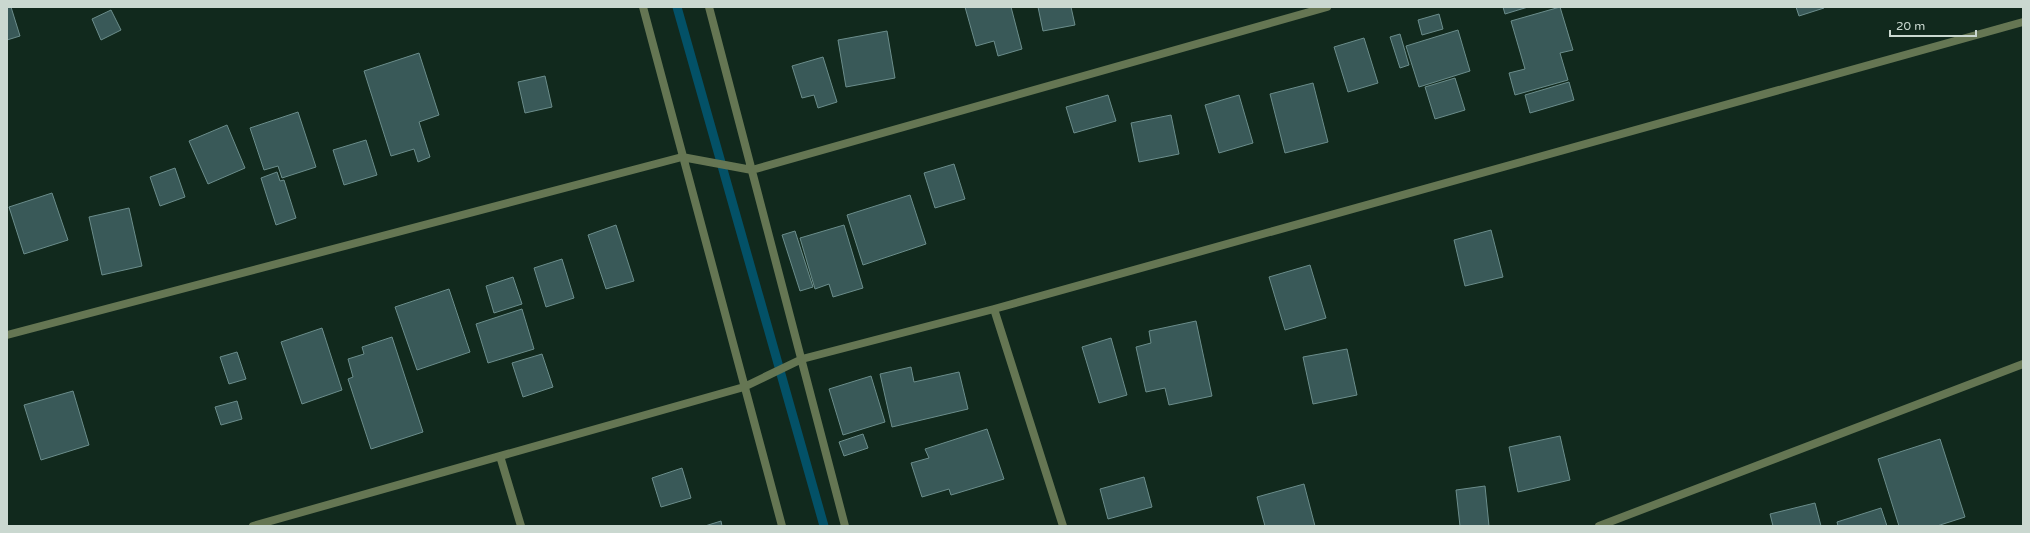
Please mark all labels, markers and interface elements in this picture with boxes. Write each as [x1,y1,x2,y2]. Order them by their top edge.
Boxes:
scale bar [1890,12,1976,38]
text: 20 m [1896,19,1925,33]

